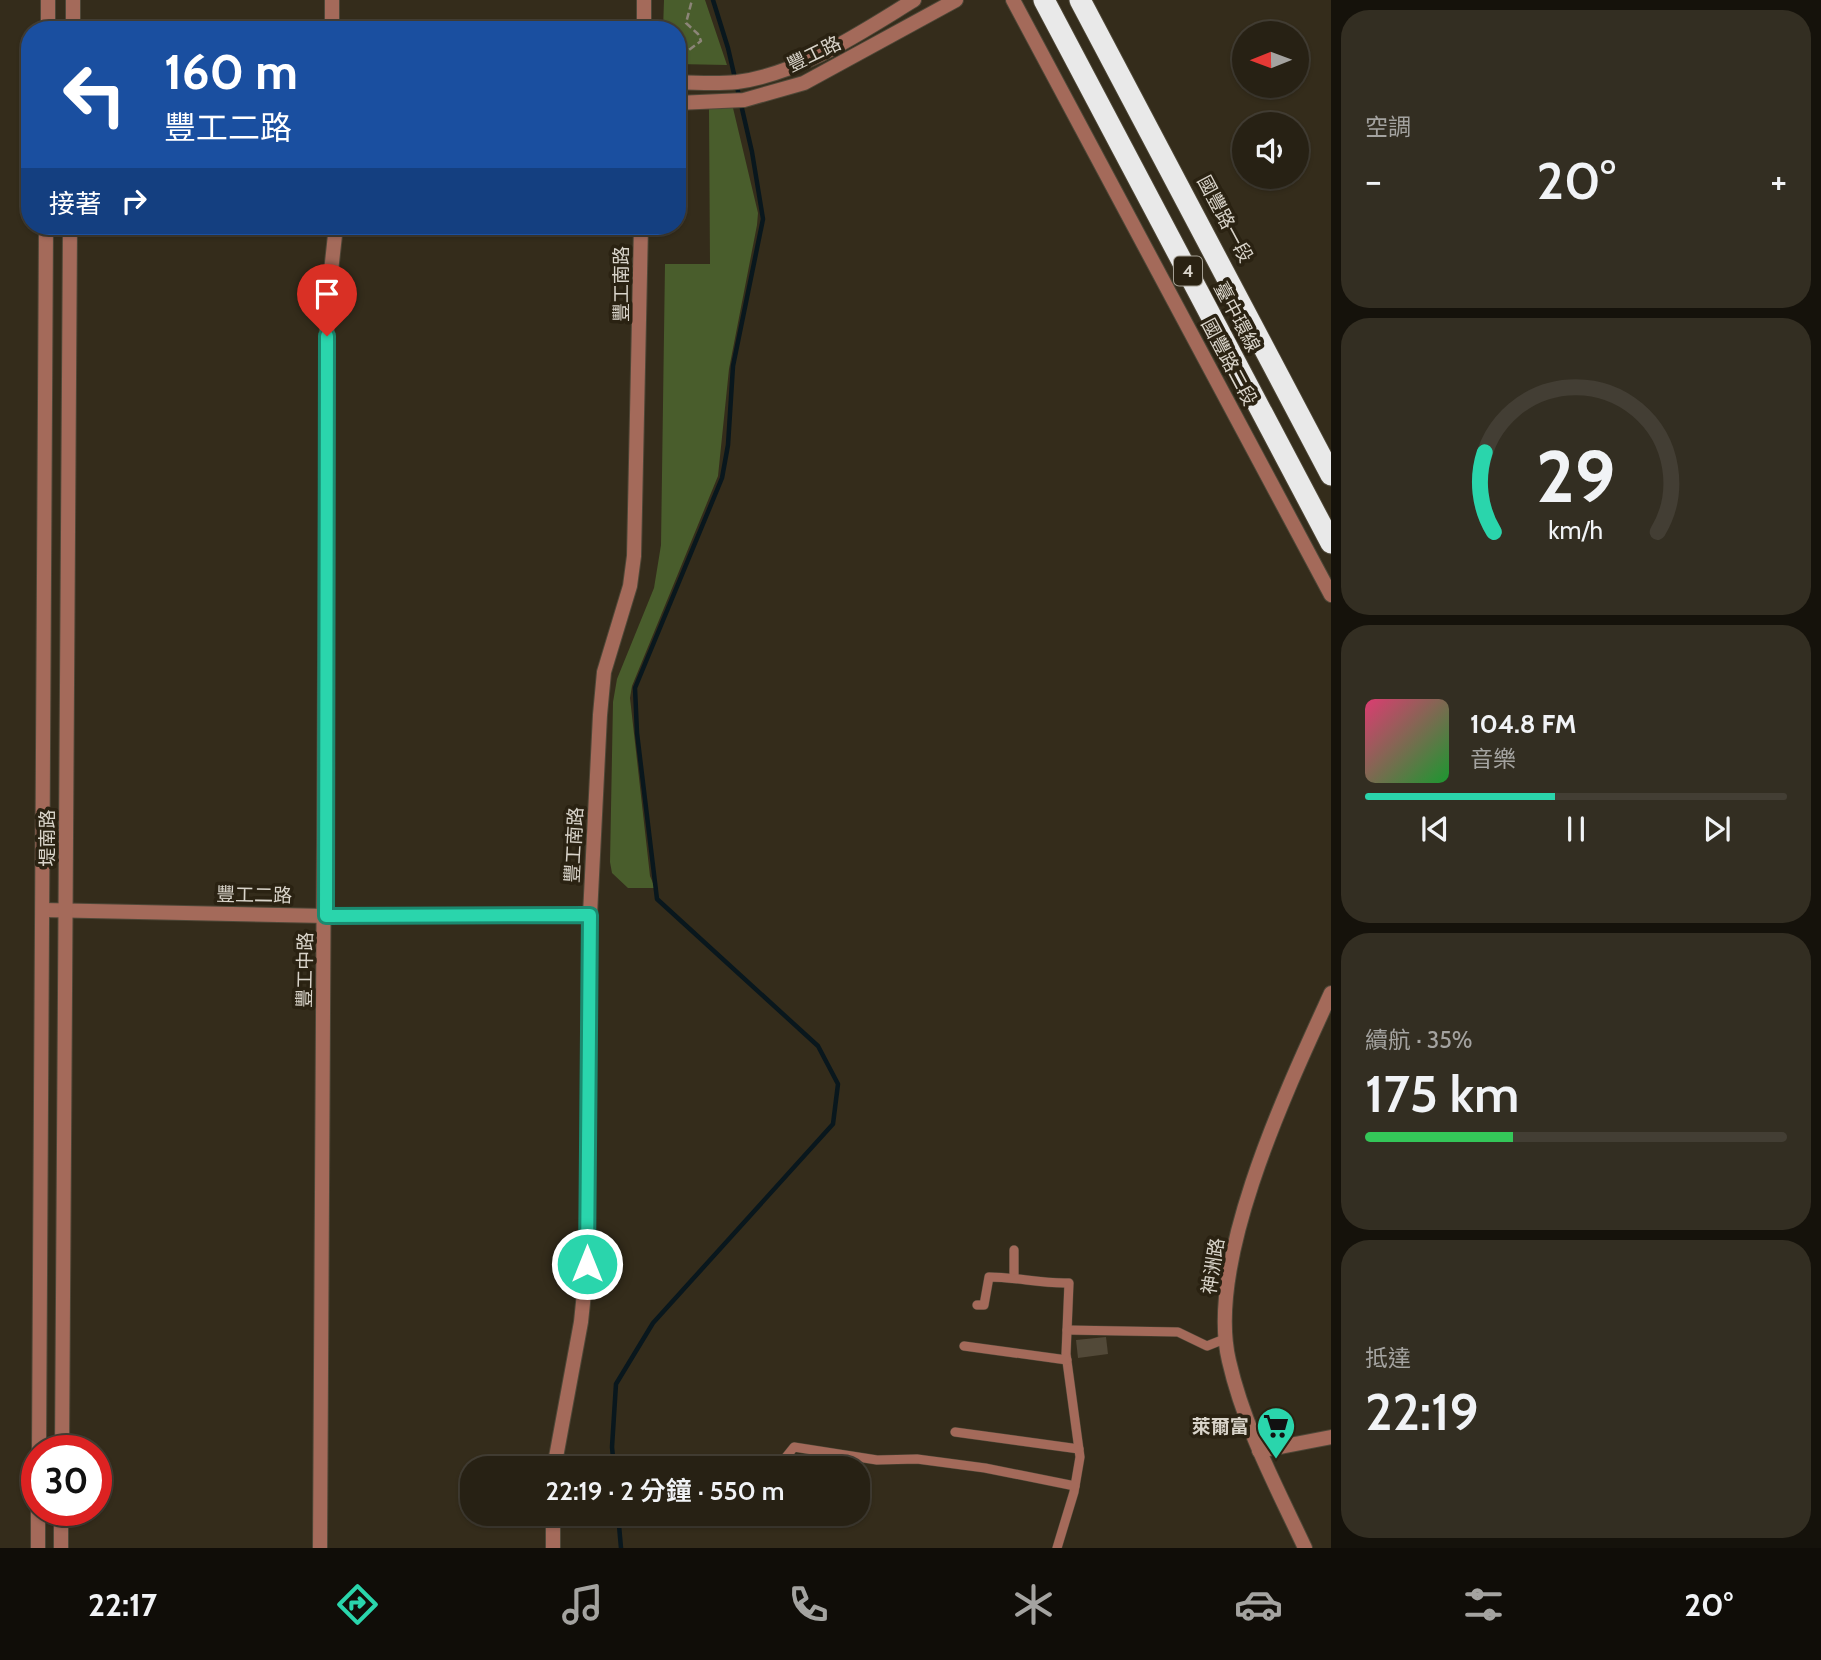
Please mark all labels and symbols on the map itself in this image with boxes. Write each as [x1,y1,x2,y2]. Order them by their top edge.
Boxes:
north arrow [1232,21,1309,98]
street label: 豐工路 [783,31,845,77]
street label: 國豐路一段 [1193,172,1257,266]
street label: 豐工南路 [610,246,633,322]
road number: 4 [1174,256,1202,286]
pin [297,264,357,336]
street label: 臺中環線 [1209,278,1265,356]
street label: 國豐路二段 [1197,315,1261,409]
street label: 豐工南路 [561,806,587,884]
street label: 堤南路 [36,809,59,867]
street label: 豐工二路 [216,883,292,907]
street label: 豐工中路 [293,932,317,1008]
position arrow [550,1227,624,1301]
street label: 神洲路 [1197,1236,1229,1296]
supermarket icon: 萊爾富 [1255,1405,1297,1460]
place label: 萊爾富 [1192,1415,1249,1438]
speed limit sign: 30 [21,1435,112,1526]

